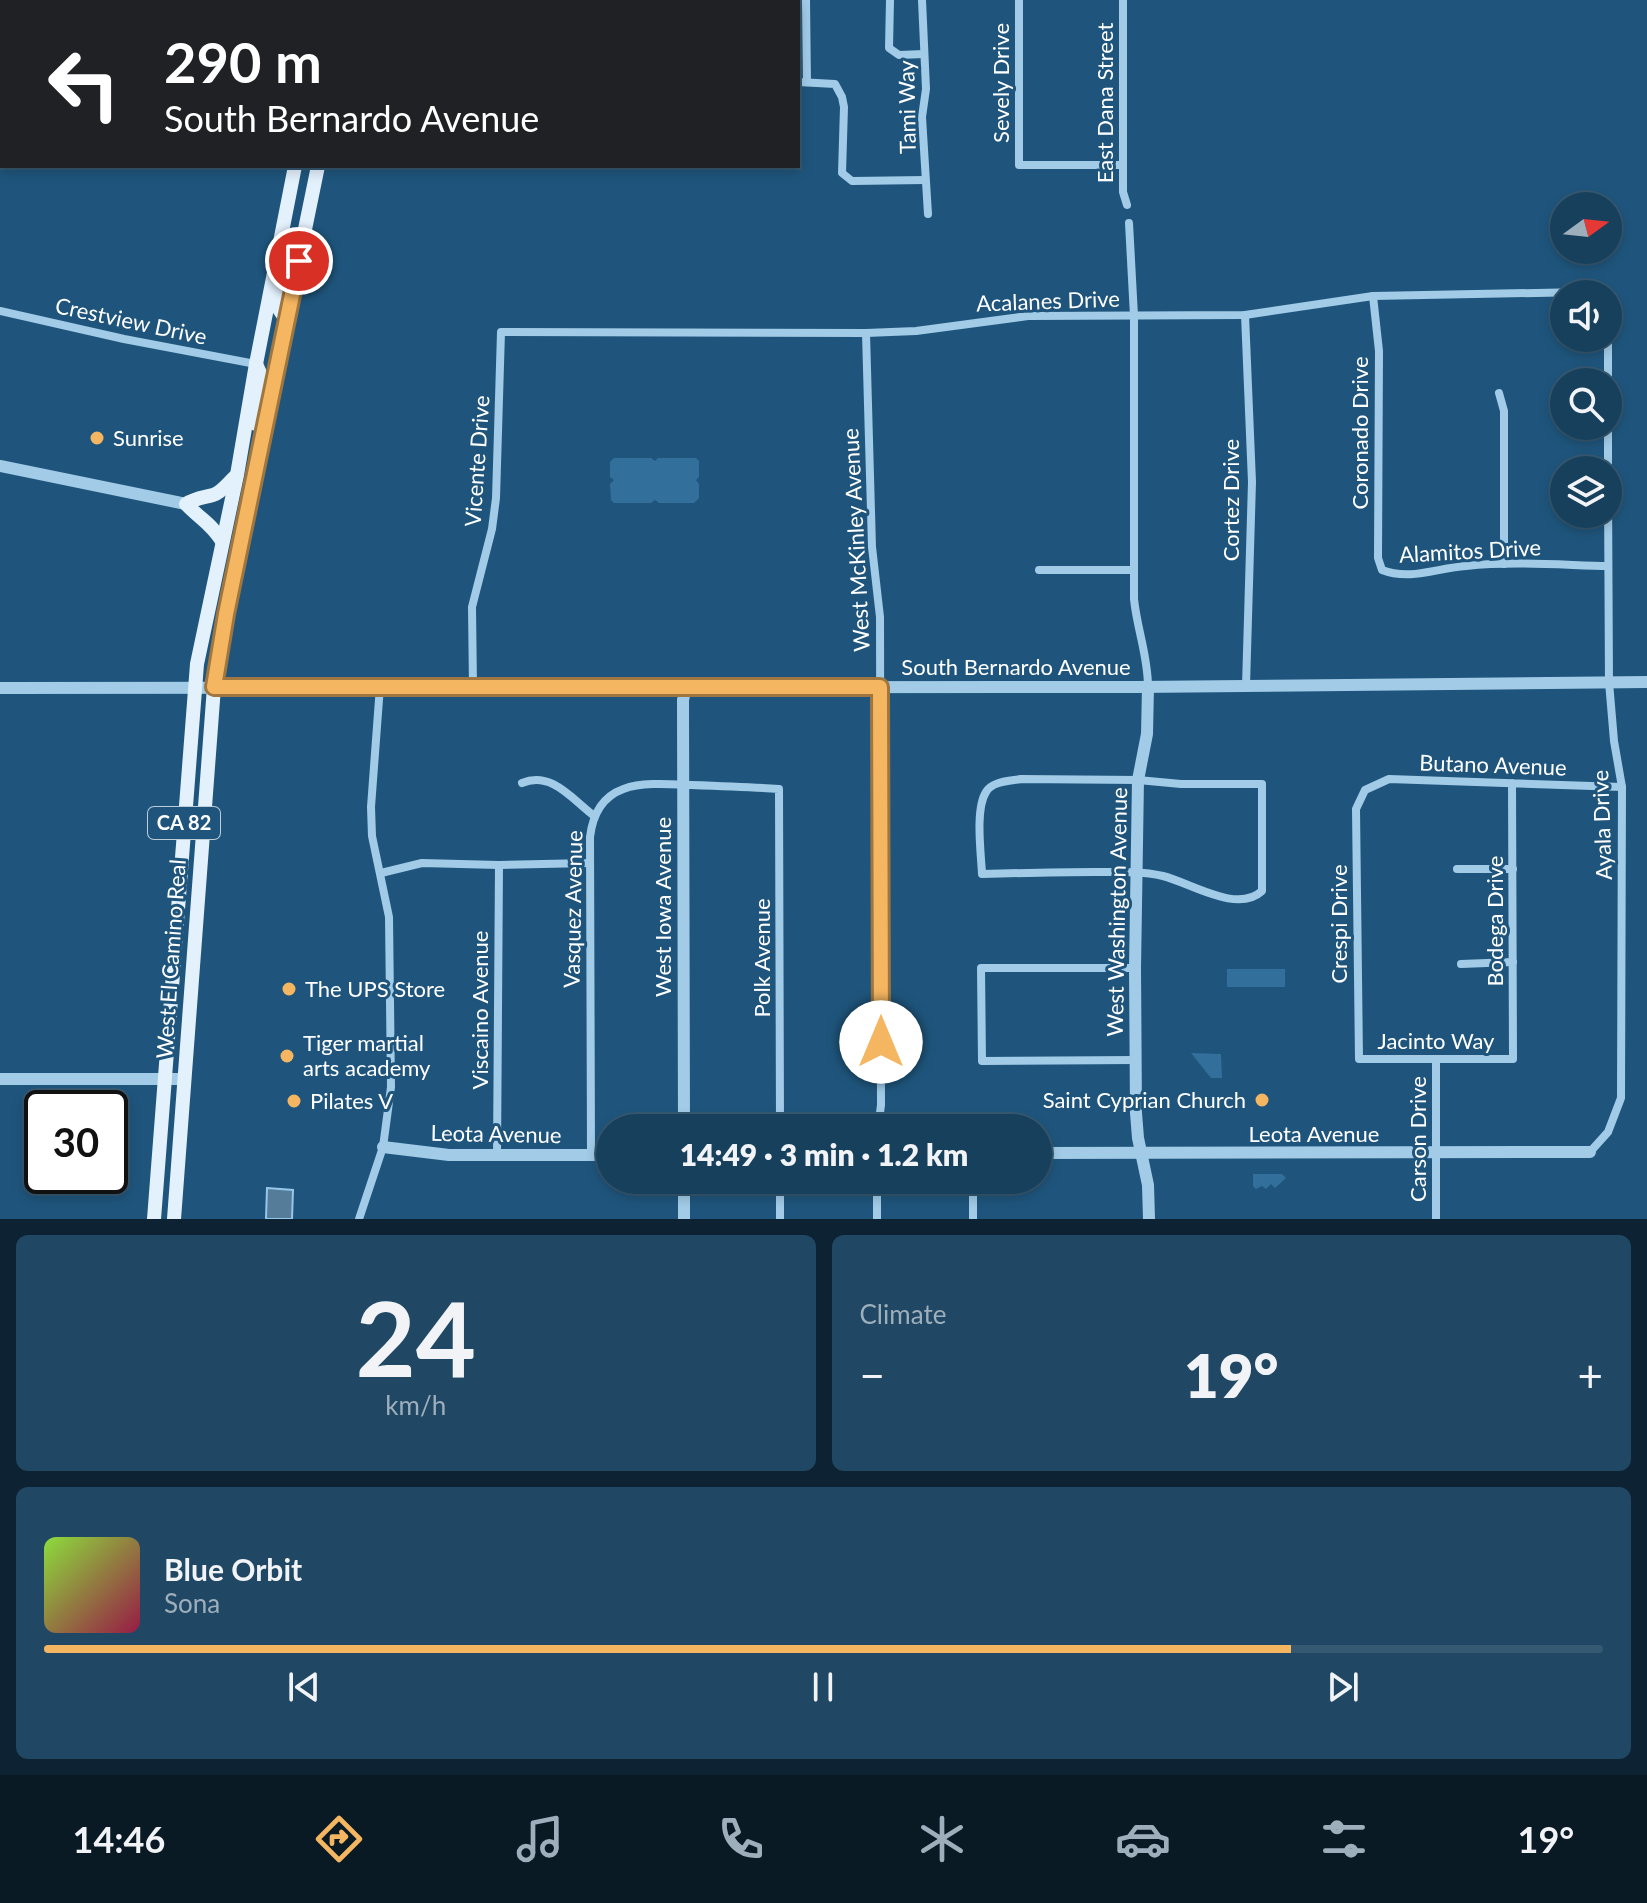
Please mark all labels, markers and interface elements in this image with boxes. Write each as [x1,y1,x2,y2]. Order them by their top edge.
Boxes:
street label: Sevely Drive [987,23,1014,143]
street label: East Dana Street [1091,23,1118,183]
text: 290 m [164,28,322,95]
icon: left [32,32,136,136]
street label: Tami Way [892,59,921,154]
text: South Bernardo Avenue [164,96,539,140]
north arrow [1550,192,1622,264]
map controls [1550,192,1622,528]
pin [265,227,333,295]
icon: arrive [277,239,321,283]
button: sound [1550,280,1622,352]
street label: Acalanes Drive [976,285,1120,316]
street label: Crestview Drive [53,291,209,350]
street label: Coronado Drive [1346,356,1373,510]
button: search [1550,368,1622,440]
street label: Vicente Drive [458,394,495,528]
place label: Sunrise [113,424,184,451]
street label: West McKinley Avenue [836,428,875,653]
marker: Sunrise [88,429,106,447]
street label: Cortez Drive [1217,439,1244,561]
button: layers [1550,456,1622,528]
street label: Alamitos Drive [1398,533,1542,568]
street label: South Bernardo Avenue [901,653,1131,680]
street label: Butano Avenue [1419,748,1567,781]
street label: Ayala Drive [1586,769,1617,881]
street label: West Washington Avenue [1101,787,1132,1037]
road number: CA 82 [148,807,220,839]
street label: West Iowa Avenue [649,817,676,997]
street label: Vasquez Avenue [558,830,587,988]
street label: Bodega Drive [1481,856,1508,986]
street label: West El Camino Real [150,858,191,1060]
street label: Crespi Drive [1325,864,1352,984]
street label: Polk Avenue [748,898,775,1018]
street label: Viscaino Avenue [466,931,493,1089]
place label: The UPS Store [305,975,445,1002]
marker: The UPS Store [280,980,298,998]
position arrow [839,1000,923,1084]
street label: Jacinto Way [1378,1027,1495,1054]
place label: Tiger martial arts academy [303,1029,431,1081]
marker: Tiger martial arts academy [278,1047,296,1065]
street label: Carson Drive [1404,1076,1431,1202]
place label: Saint Cyprian Church [1043,1086,1246,1113]
place label: Pilates V [310,1087,393,1114]
speed limit sign: 30 [24,1090,128,1194]
marker: Saint Cyprian Church [1253,1091,1271,1109]
marker: Pilates V [285,1092,303,1110]
street label: Leota Avenue [430,1119,562,1148]
street label: Leota Avenue [1249,1120,1379,1147]
text: 14:49 · 3 min · 1.2 km [680,1136,968,1172]
text: 24 [355,1274,476,1399]
text: Climate [860,1298,946,1330]
text: 19° [1184,1339,1279,1411]
text: − [860,1349,885,1401]
text: + [1577,1349,1603,1401]
text: km/h [385,1389,446,1421]
text: Blue Orbit [164,1551,302,1587]
text: Sona [164,1587,220,1619]
icon: previous [282,1665,326,1709]
icon: pause [801,1665,845,1709]
icon: next [1321,1665,1365,1709]
icon: directions [311,1811,367,1867]
icon: music [512,1811,568,1867]
icon: phone [713,1811,769,1867]
icon: climate [914,1811,970,1867]
icon: car [1115,1811,1171,1867]
icon: filters [1316,1811,1372,1867]
text: 14:46 [73,1817,165,1861]
text: 19° [1518,1817,1574,1861]

